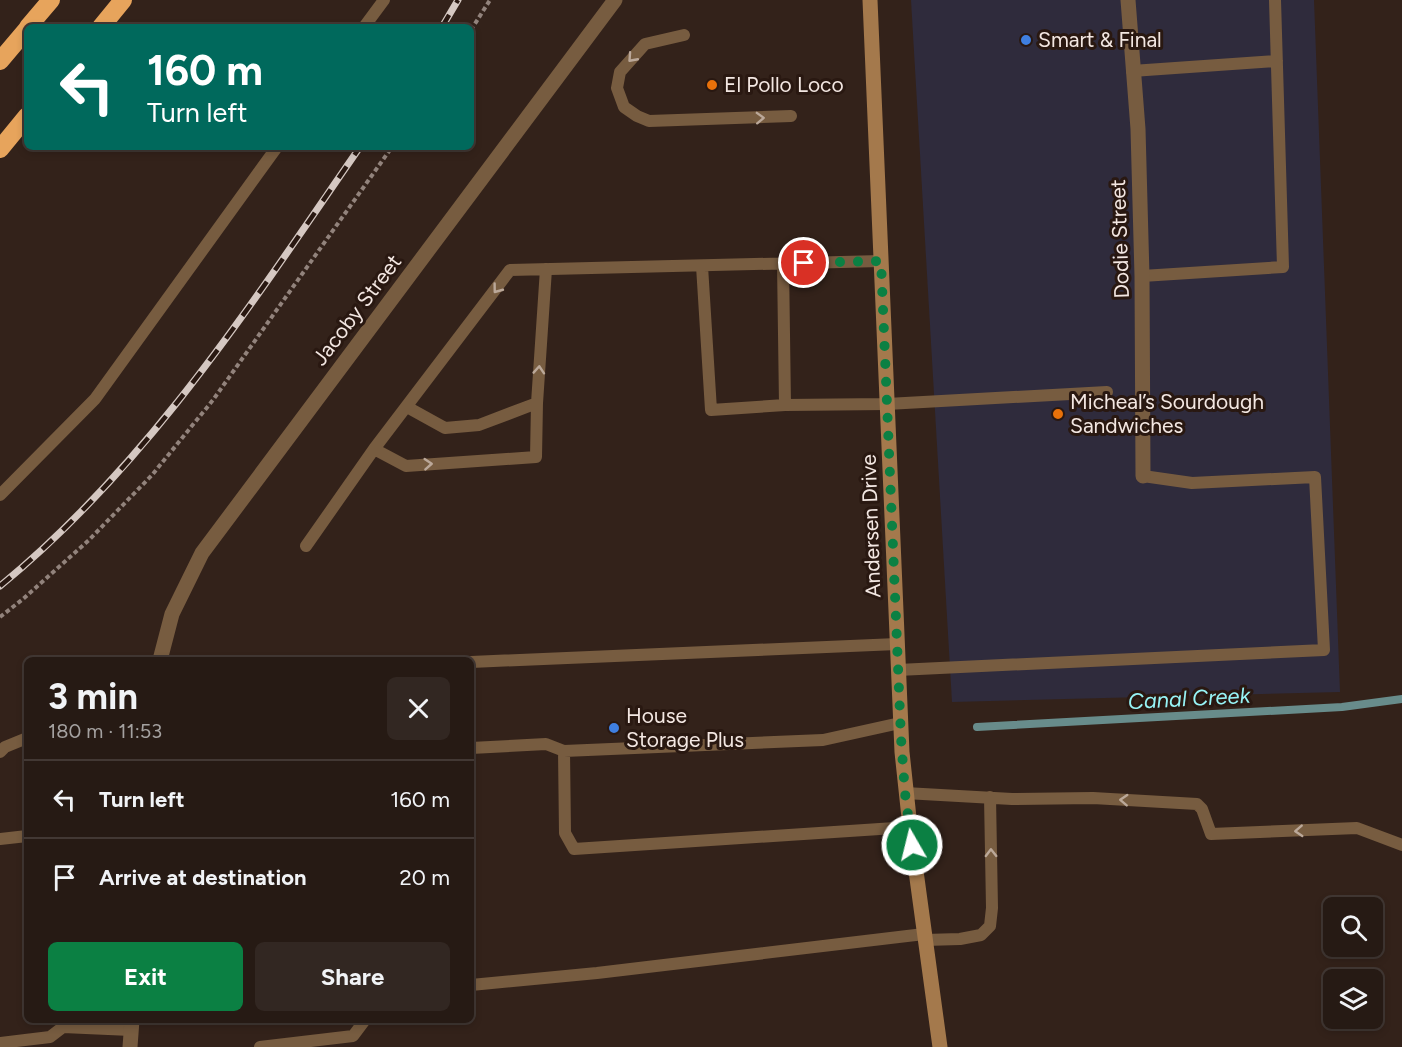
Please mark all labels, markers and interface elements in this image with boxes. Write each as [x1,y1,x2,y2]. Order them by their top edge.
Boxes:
place label: Smart & Final [1038,27,1162,52]
marker: Smart & Final [1019,33,1033,47]
text: 160 m [147,45,263,96]
icon: left [48,48,126,126]
one-way arrow [628,51,639,62]
place label: El Pollo Loco [724,72,844,97]
marker: El Pollo Loco [705,78,719,92]
text: Turn left [147,96,247,129]
one-way arrow [755,111,764,124]
street label: Dodie Street [1105,179,1134,299]
pin [778,237,829,288]
icon: arrive [787,246,820,279]
street label: Jacoby Street [307,249,406,370]
one-way arrow [493,282,504,293]
one-way arrow [533,366,546,375]
place label: Micheal’s Sourdough Sandwiches [1070,389,1264,438]
marker: Micheal’s Sourdough Sandwiches [1051,407,1065,421]
street label: Andersen Drive [856,454,885,598]
one-way arrow [424,458,433,471]
text: 3 min [48,675,138,718]
button: close [387,677,450,740]
water label: Canal Creek [1127,682,1252,715]
place label: House Storage Plus [626,703,744,752]
text: 180 m · 11:53 [48,719,162,743]
marker: House Storage Plus [607,721,621,735]
icon: left [48,783,81,816]
text: Turn left [99,786,185,813]
text: 160 m [390,786,450,813]
one-way arrow [1120,793,1129,806]
position arrow [880,813,944,877]
one-way arrow [1294,824,1303,837]
one-way arrow [984,848,997,857]
icon: arrive [48,861,81,894]
text: Arrive at destination [99,864,307,891]
text: 20 m [399,864,450,891]
map controls [1323,897,1383,1029]
button: search [1323,897,1383,957]
button: Exit [48,942,243,1011]
button: Share [255,942,450,1011]
button: layers [1323,969,1383,1029]

